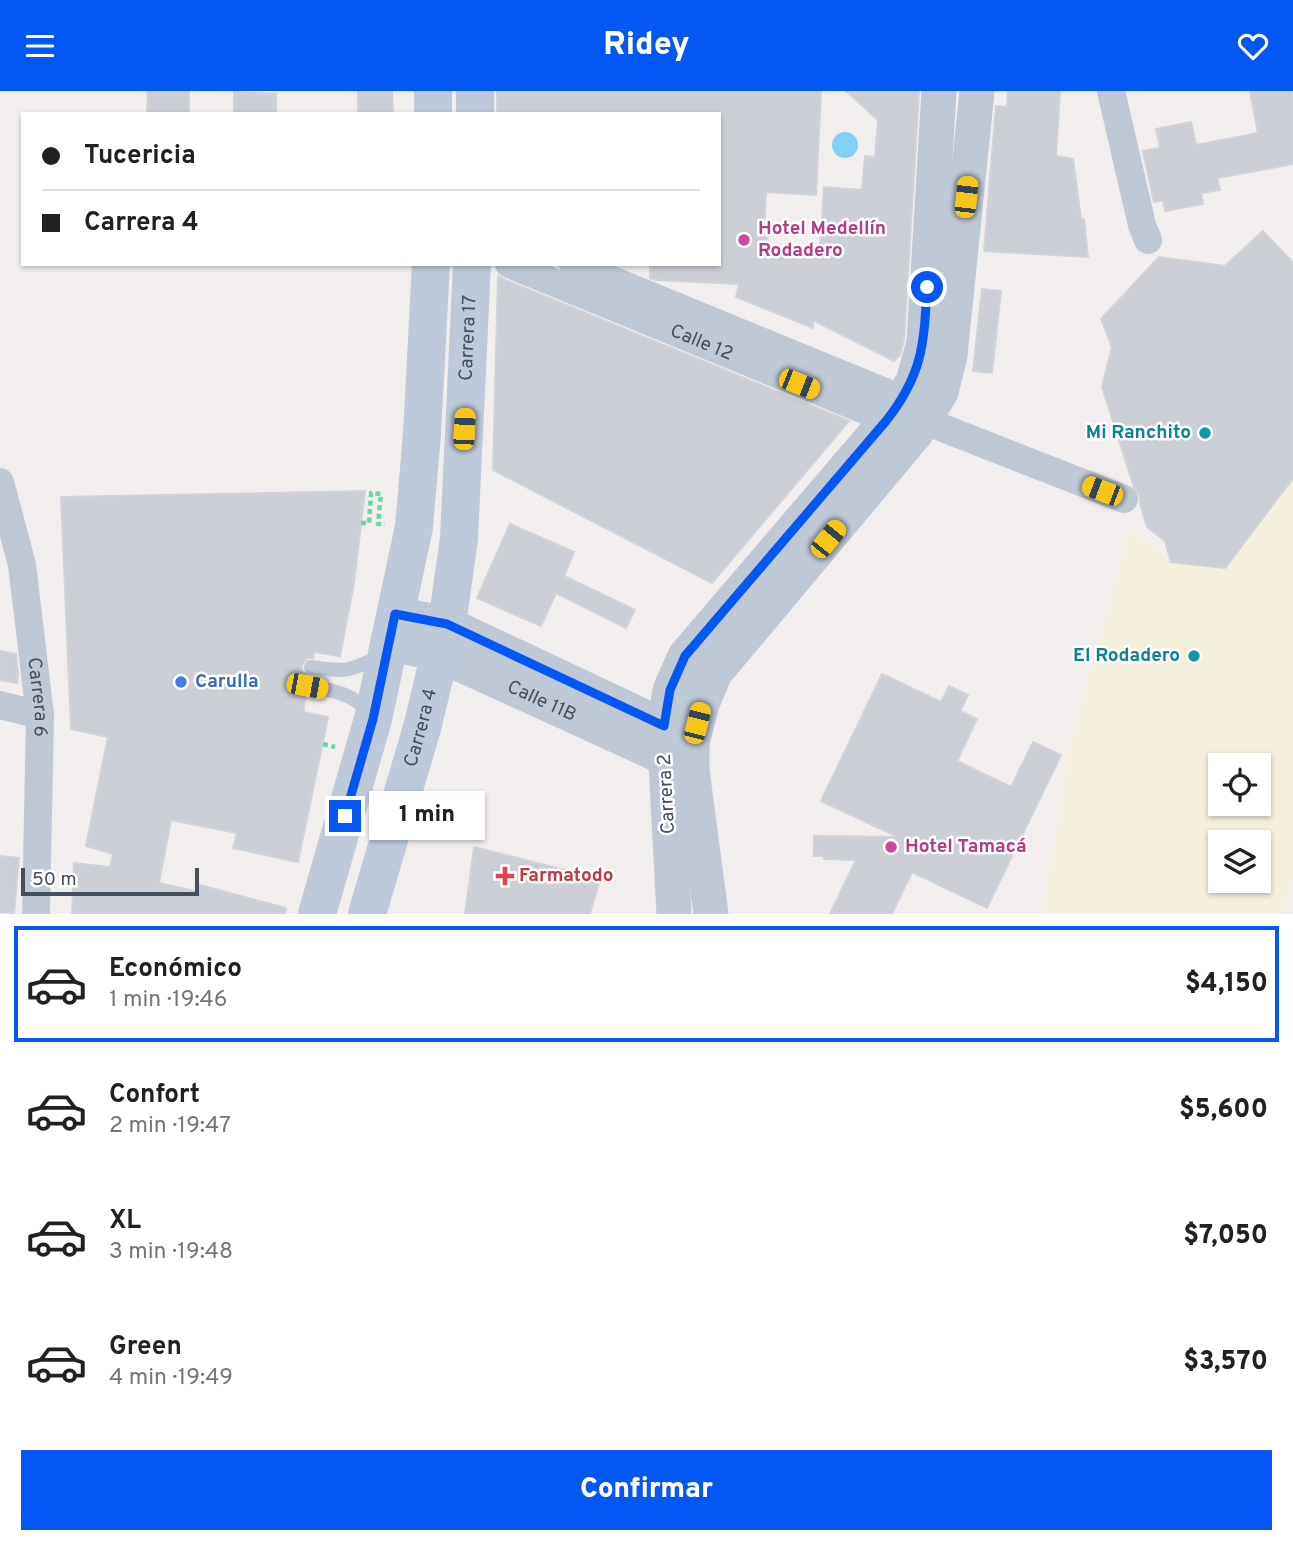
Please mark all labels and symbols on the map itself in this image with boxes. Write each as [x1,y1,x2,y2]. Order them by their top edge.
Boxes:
car [954,175,979,219]
place label: Hotel Medellín Rodadero [758,217,886,263]
marker: Hotel Medellín Rodadero [736,232,752,248]
route start [911,271,943,303]
street label: Carrera 17 [454,295,483,381]
street label: Calle 12 [666,319,736,367]
car [776,366,823,402]
car [453,407,476,451]
place label: Mi Ranchito [1086,421,1191,445]
marker: Mi Ranchito [1197,425,1213,441]
car [1079,474,1126,508]
car [807,516,850,562]
place label: El Rodadero [1073,644,1180,668]
marker: El Rodadero [1186,648,1202,664]
street label: Carrera 6 [21,656,52,737]
place label: Carulla [195,670,259,694]
car [285,672,330,700]
marker: Carulla [173,674,189,690]
street label: Calle 11B [503,675,580,728]
street label: Carrera 4 [399,686,443,770]
car [682,700,713,746]
street label: Carrera 2 [653,753,681,835]
callout: 1 min [370,791,485,841]
route end [329,800,361,832]
place label: Hotel Tamacá [905,835,1027,859]
marker: Hotel Tamacá [883,839,899,855]
place label: Farmatodo [519,864,614,888]
scale bar [21,865,200,897]
marker: Farmatodo [497,868,513,884]

